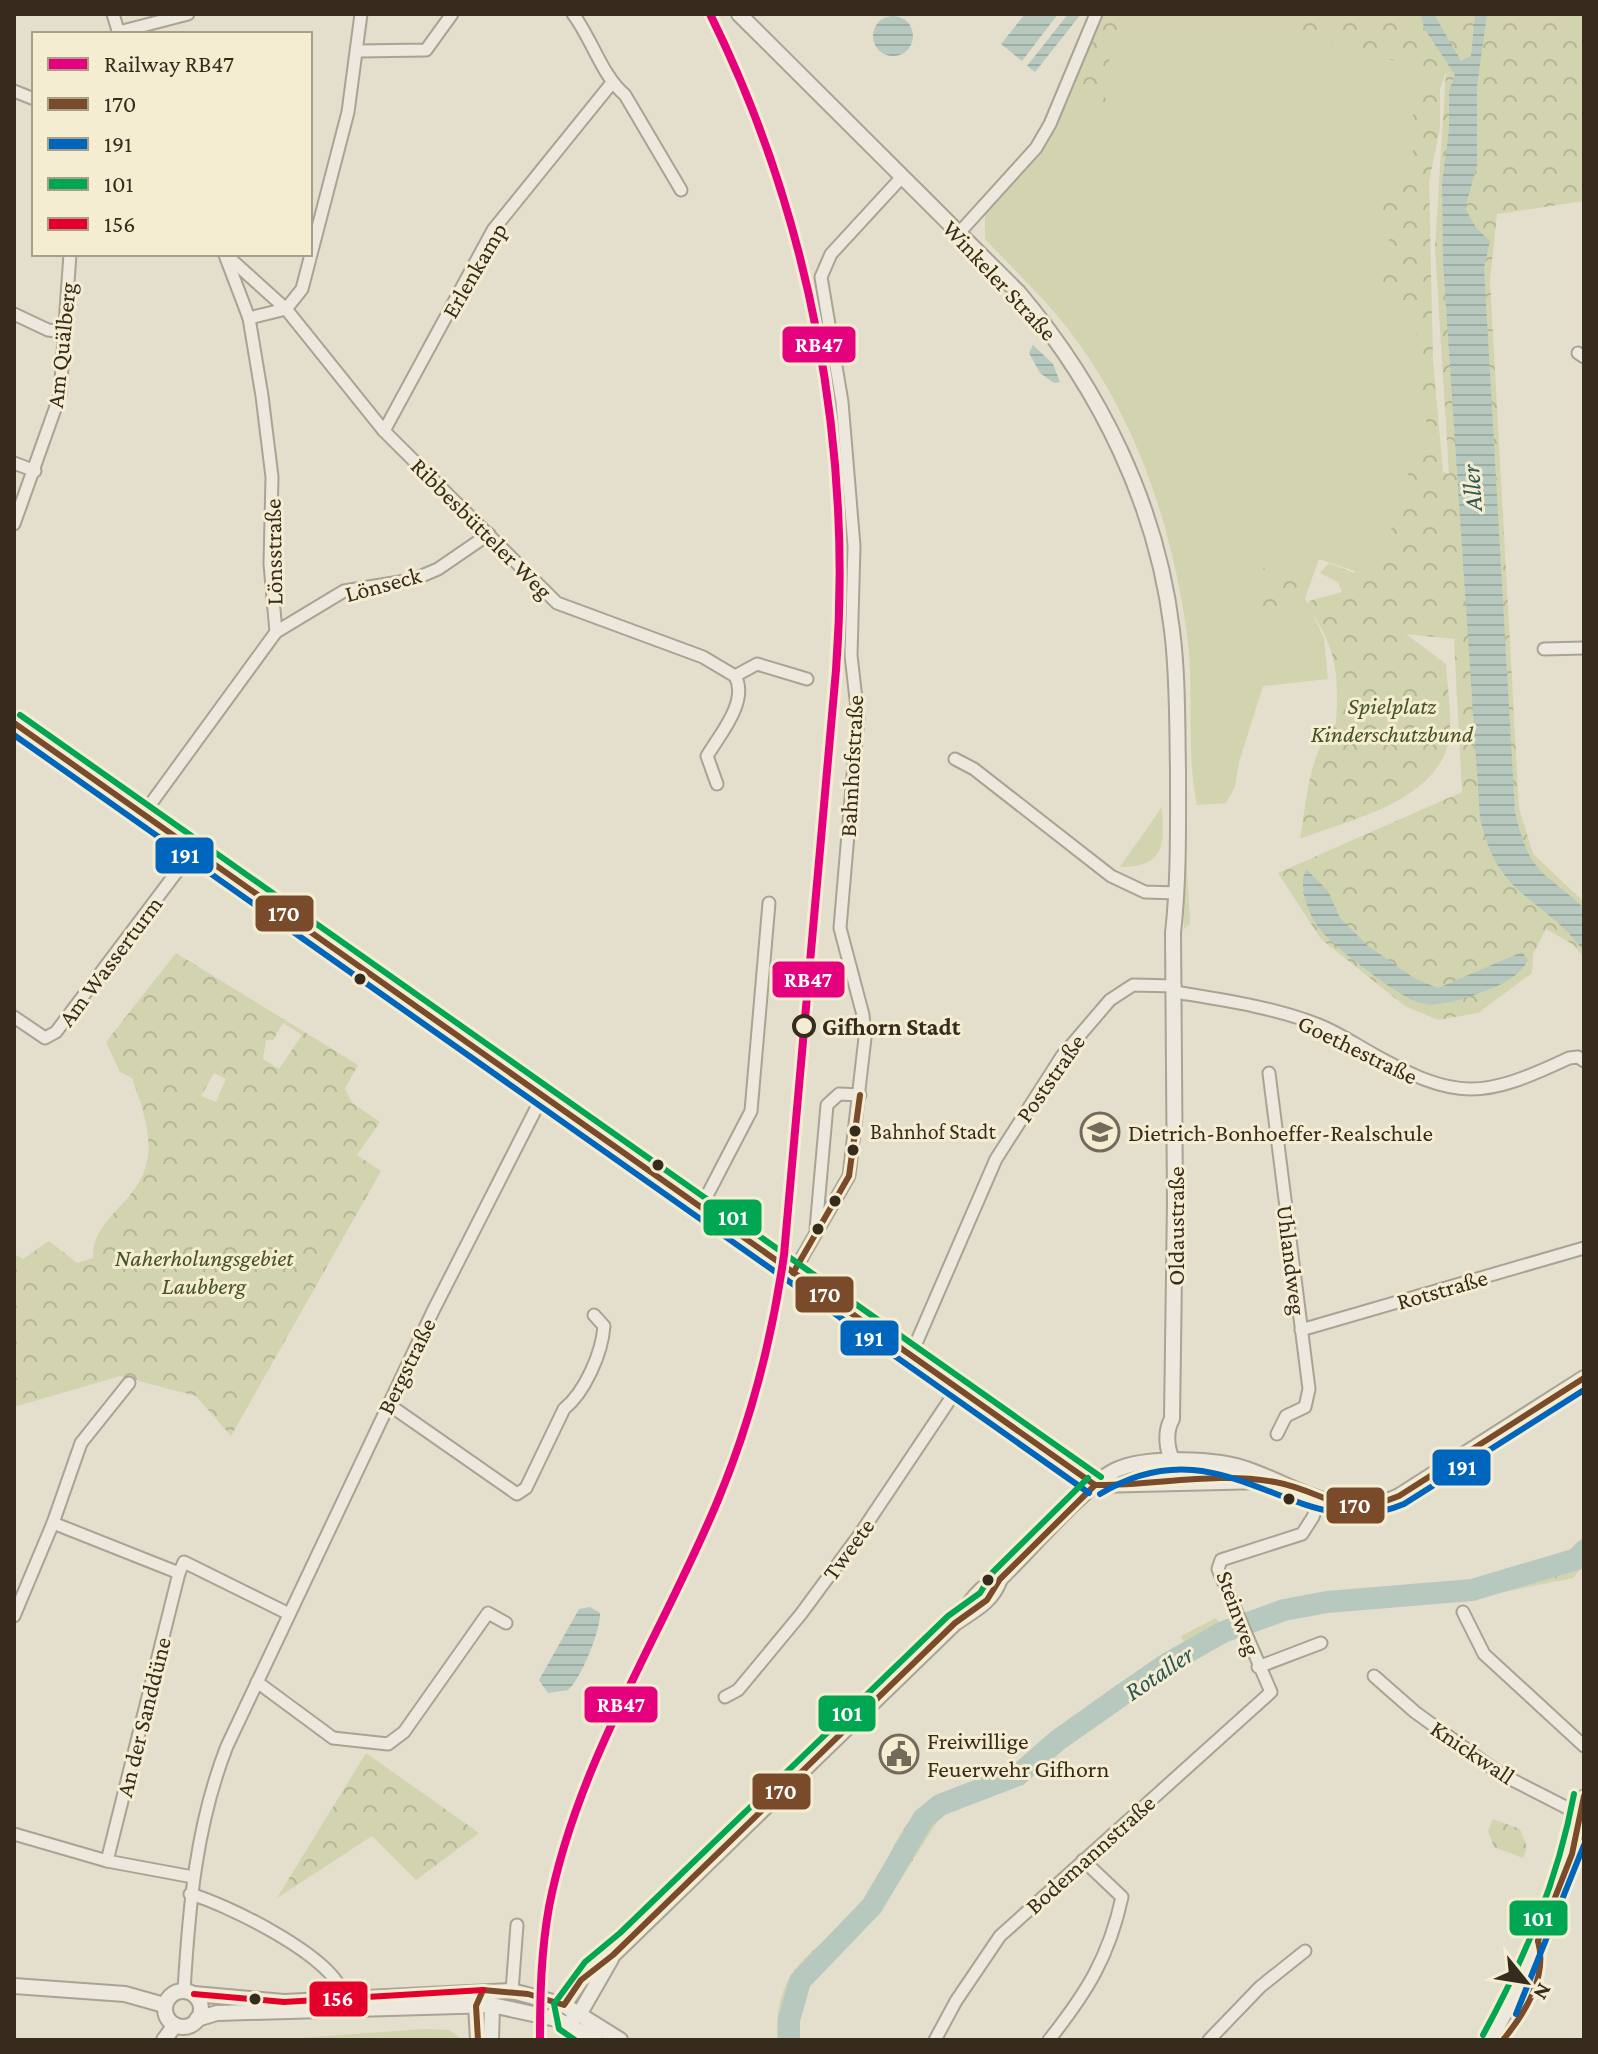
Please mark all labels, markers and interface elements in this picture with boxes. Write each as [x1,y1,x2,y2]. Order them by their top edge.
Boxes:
legend [32,32,312,256]
text: Railway RB47 [104,50,234,77]
text: 170 [104,90,136,117]
text: 191 [104,130,132,157]
text: 101 [104,170,134,197]
text: 156 [104,210,135,237]
street label: Winkeler Straße [937,214,1063,346]
street label: Erlenkamp [436,218,512,322]
street label: Am Quälberg [41,280,81,409]
line badge: RB47 [781,325,857,364]
text: RB47 [795,332,843,357]
street label: Ribbesbütteler Weg [406,452,558,604]
water label: Aller [1456,463,1488,514]
street label: Lönsstraße [259,498,287,606]
street label: Lönseck [342,561,425,607]
park label: Spielplatz Kinderschutzbund [1311,692,1474,747]
street label: Bahnhofstraße [834,694,868,838]
line badge: 191 [154,836,215,875]
text: 191 [171,843,199,868]
street label: Am Wasserturm [52,891,168,1031]
line badge: 170 [254,894,315,933]
text: 170 [268,901,300,926]
line badge: RB47 [771,960,846,999]
text: RB47 [784,967,832,992]
unlabelled marker [352,971,368,987]
street label: Goethestraße [1294,1008,1422,1090]
place label: Gifhorn Stadt [822,1013,961,1040]
marker: Gifhorn Stadt [793,1015,815,1037]
street label: Poststraße [1010,1029,1090,1127]
school or university icon: Dietrich-Bonhoeffer-Realschule [1079,1111,1121,1153]
place label: Bahnhof Stadt [870,1119,996,1144]
place label: Dietrich-Bonhoeffer-Realschule [1128,1119,1433,1146]
marker: Bahnhof Stadt [847,1123,863,1139]
unlabelled marker [845,1142,861,1158]
unlabelled marker [650,1157,666,1173]
street label: Oldaustraße [1162,1166,1189,1286]
unlabelled marker [827,1193,843,1209]
line badge: 101 [702,1198,763,1237]
street label: Uhlandweg [1272,1203,1312,1317]
text: 101 [718,1205,748,1230]
unlabelled marker [810,1221,826,1237]
park label: Naherholungsgebiet Laubberg [115,1244,294,1299]
street label: Rotstraße [1394,1263,1490,1315]
line badge: 170 [794,1275,855,1314]
text: 170 [809,1282,841,1307]
street label: Bergstraße [371,1313,441,1419]
line badge: 191 [839,1319,900,1357]
text: 191 [855,1326,883,1351]
line badge: 191 [1431,1448,1492,1487]
text: 191 [1448,1455,1476,1480]
line badge: 170 [1325,1486,1386,1525]
unlabelled marker [1281,1491,1297,1507]
text: 170 [1339,1493,1371,1518]
street label: Tweete [817,1513,879,1585]
street label: Steinweg [1211,1567,1267,1659]
unlabelled marker [980,1572,996,1588]
street label: An der Sanddüne [110,1634,176,1800]
water label: Rotaller [1119,1639,1200,1706]
line badge: RB47 [583,1685,659,1724]
text: RB47 [597,1692,645,1717]
line badge: 101 [817,1694,877,1733]
text: 101 [832,1701,862,1726]
street label: Knickwall [1426,1714,1520,1790]
place label: Freiwillige Feuerwehr Gifhorn [927,1727,1109,1782]
public building icon: Freiwillige Feuerwehr Gifhorn [878,1733,920,1775]
line badge: 170 [751,1772,812,1811]
text: 170 [765,1779,797,1804]
street label: Bodemannstraße [1020,1789,1160,1919]
line badge: 101 [1508,1899,1569,1937]
text: 101 [1523,1906,1553,1931]
north arrow [1486,1942,1566,2022]
text: N [1528,1979,1557,2004]
line badge: 156 [308,1980,369,2018]
text: 156 [322,1986,354,2011]
unlabelled marker [247,1991,263,2007]

